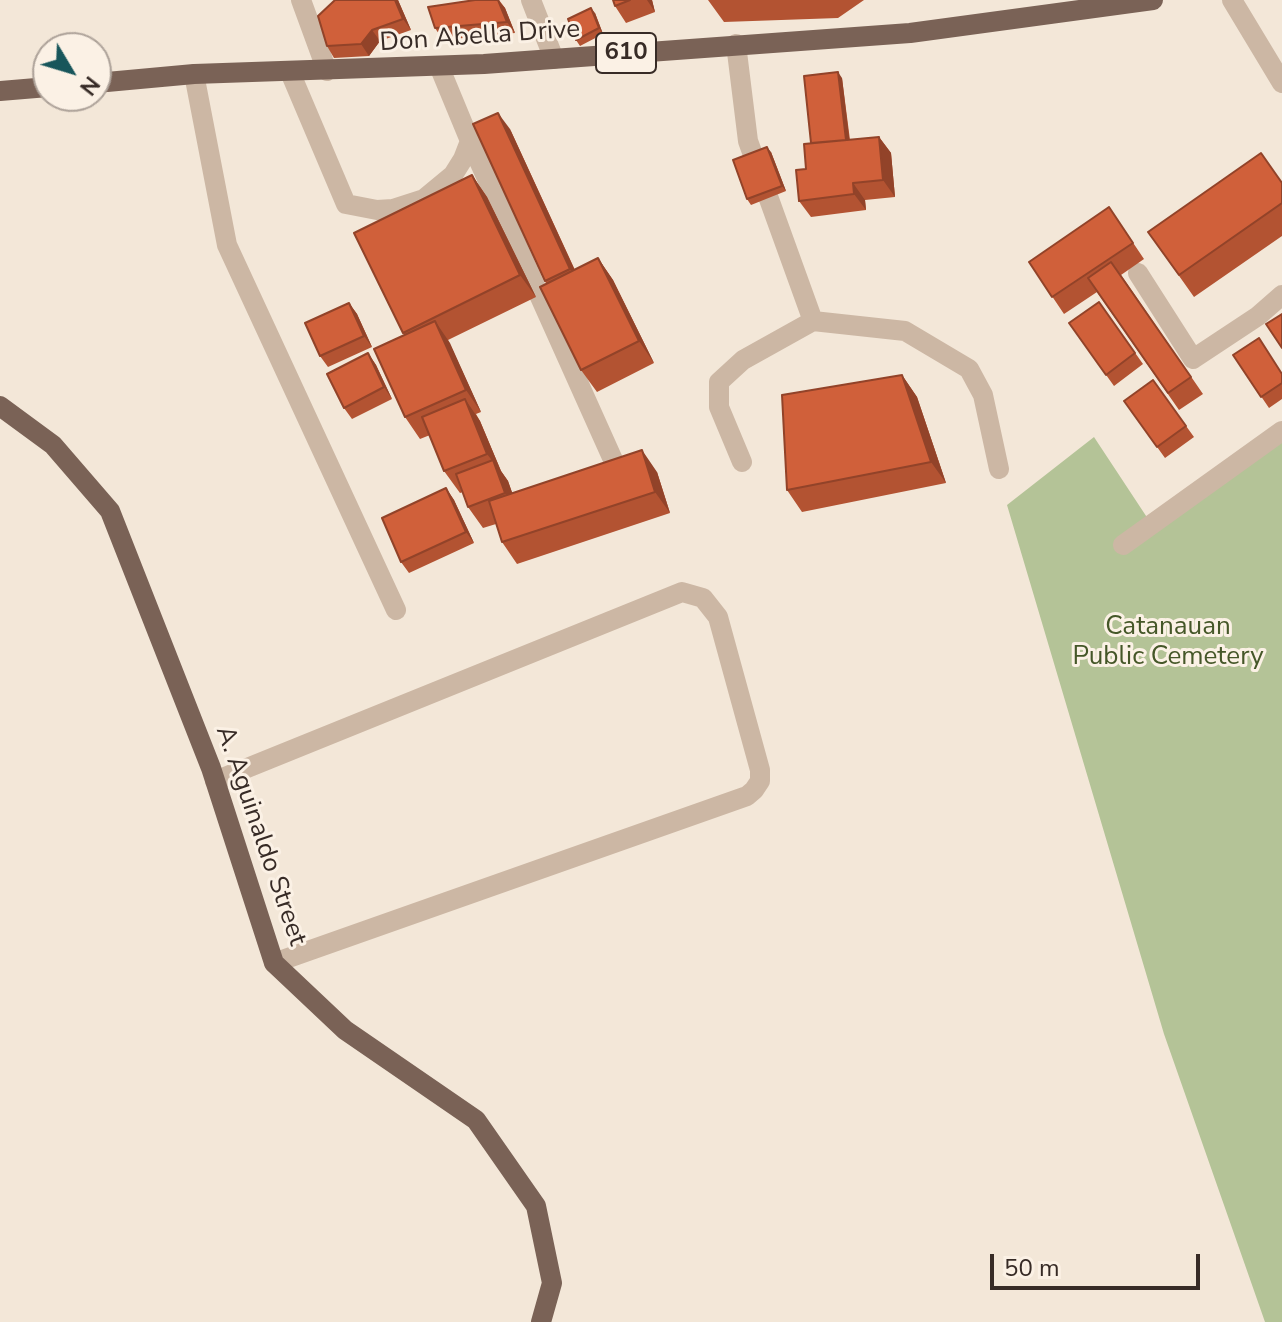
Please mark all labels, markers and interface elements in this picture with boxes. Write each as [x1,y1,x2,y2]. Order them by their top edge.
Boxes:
street label: Don Abella Drive [379,14,581,60]
north arrow [32,32,112,112]
road number: 610 [596,33,656,73]
text: N [72,70,106,101]
park label: Catanauan Public Cemetery [1072,612,1264,674]
street label: A. Aguinaldo Street [208,722,312,950]
scale bar [994,1238,1204,1288]
text: 50 m [1004,1252,1060,1284]

